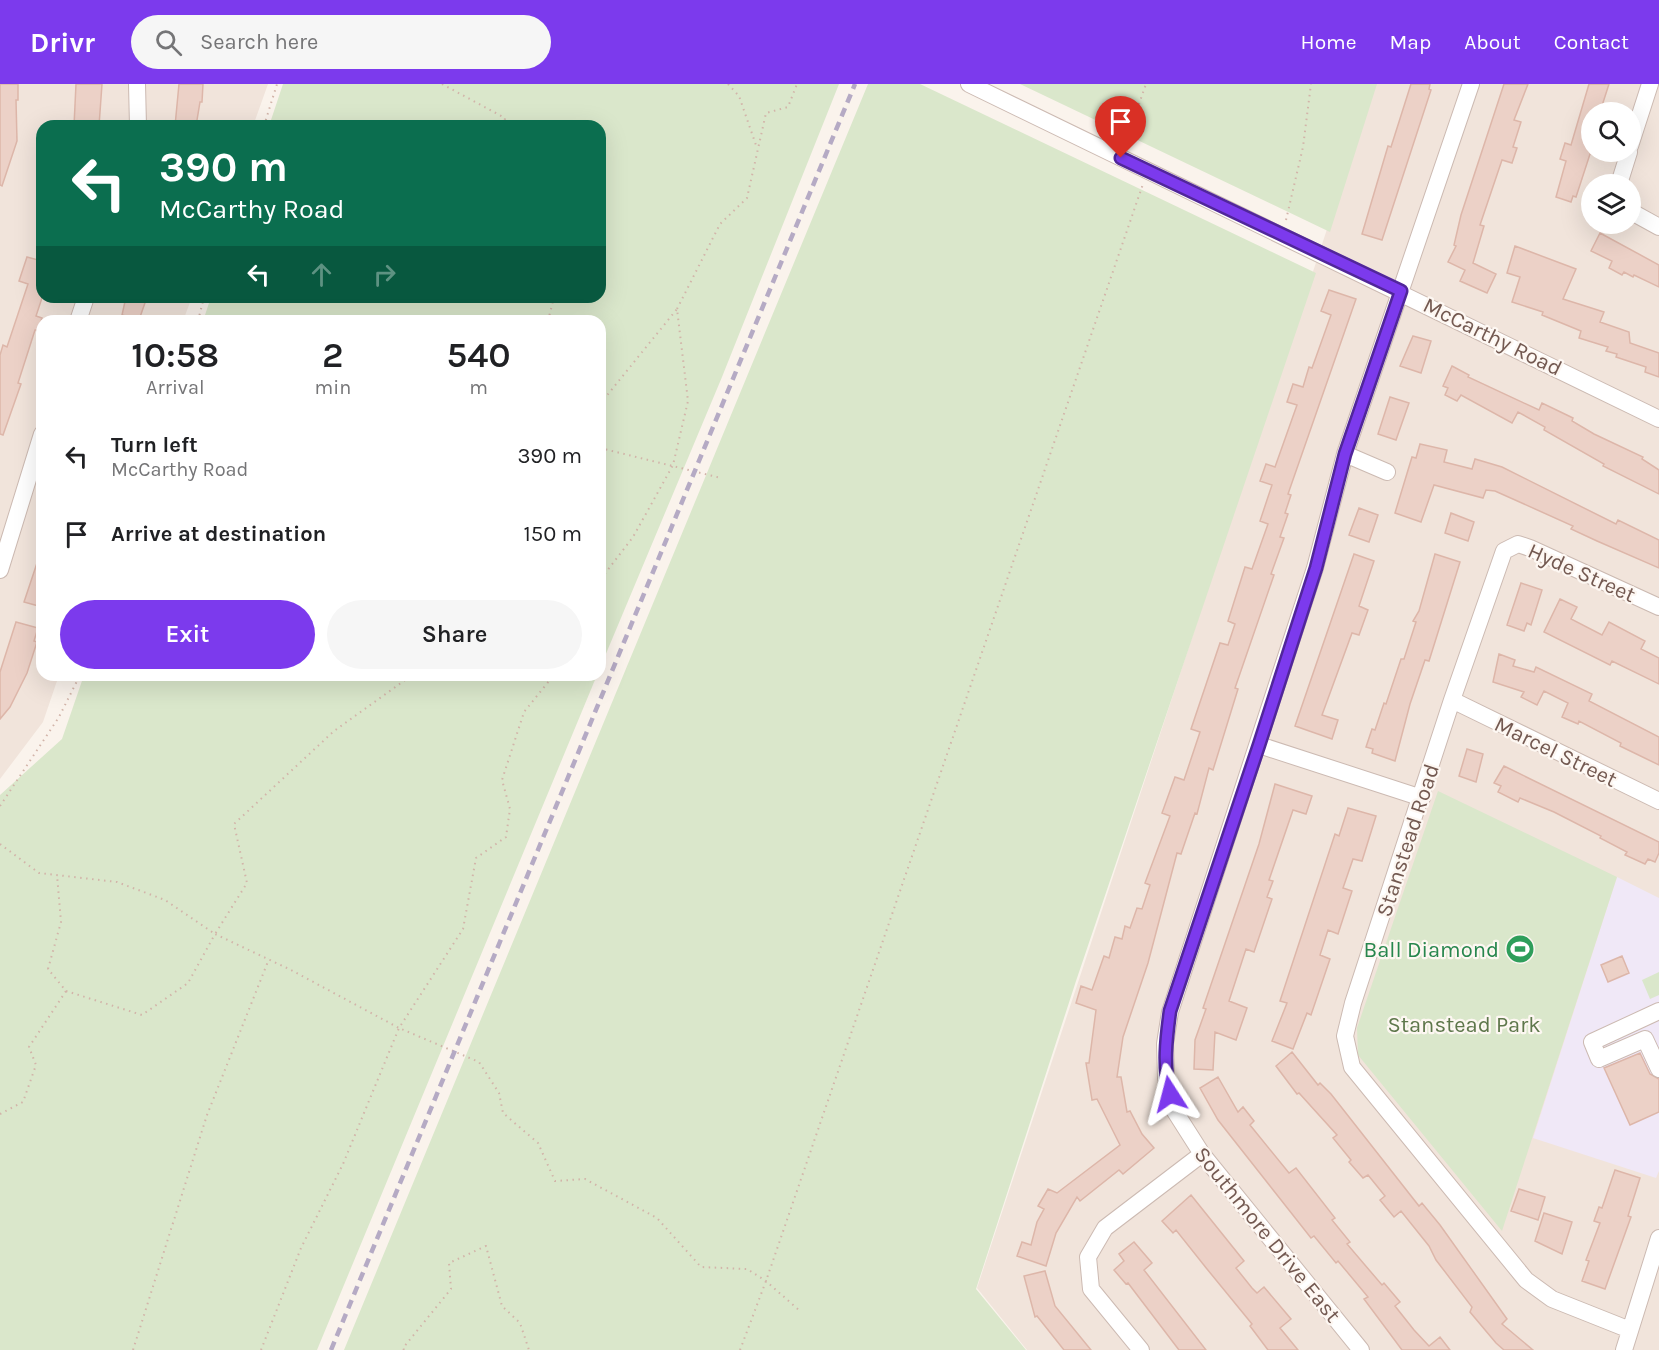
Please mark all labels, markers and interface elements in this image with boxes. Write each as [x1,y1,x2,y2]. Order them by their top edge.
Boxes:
search box [131,15,551,69]
text: Drivr [30,26,95,59]
icon: search [152,26,185,59]
text: Search here [200,29,318,55]
text: Home [1301,30,1357,54]
text: Map [1390,30,1431,54]
text: About [1464,30,1521,54]
text: Contact [1554,30,1629,54]
pin [1095,96,1146,158]
map controls [1581,102,1641,234]
button: search [1581,102,1641,162]
icon: arrive [1104,105,1137,138]
text: 390 m [159,142,288,192]
icon: left [60,144,138,222]
button: layers [1581,174,1641,234]
text: McCarthy Road [159,193,345,225]
icon: left [242,258,275,291]
icon: ahead [305,258,338,291]
icon: right [368,258,401,291]
street label: McCarthy Road [1419,292,1566,382]
text: 10:58 [131,334,219,376]
text: 2 [322,334,344,376]
text: 540 [446,334,511,376]
text: Arrival [146,376,205,399]
text: min [315,376,351,399]
text: m [469,376,488,399]
text: Turn left [111,432,198,458]
icon: left [60,440,93,473]
text: 390 m [517,443,582,469]
text: McCarthy Road [111,458,248,481]
icon: arrive [60,518,93,551]
text: Arrive at destination [111,521,326,547]
text: 150 m [523,521,582,547]
street label: Hyde Street [1524,538,1639,608]
button: Exit [60,600,315,669]
button: Share [327,600,582,669]
street label: Marcel Street [1490,711,1621,793]
street label: Stanstead Road [1371,761,1445,920]
sports icon: Ball Diamond [1504,933,1536,965]
place label: Ball Diamond [1364,937,1499,963]
park label: Stanstead Park [1387,1012,1541,1038]
position arrow [1138,1062,1202,1126]
street label: Southmore Drive East [1188,1142,1346,1328]

